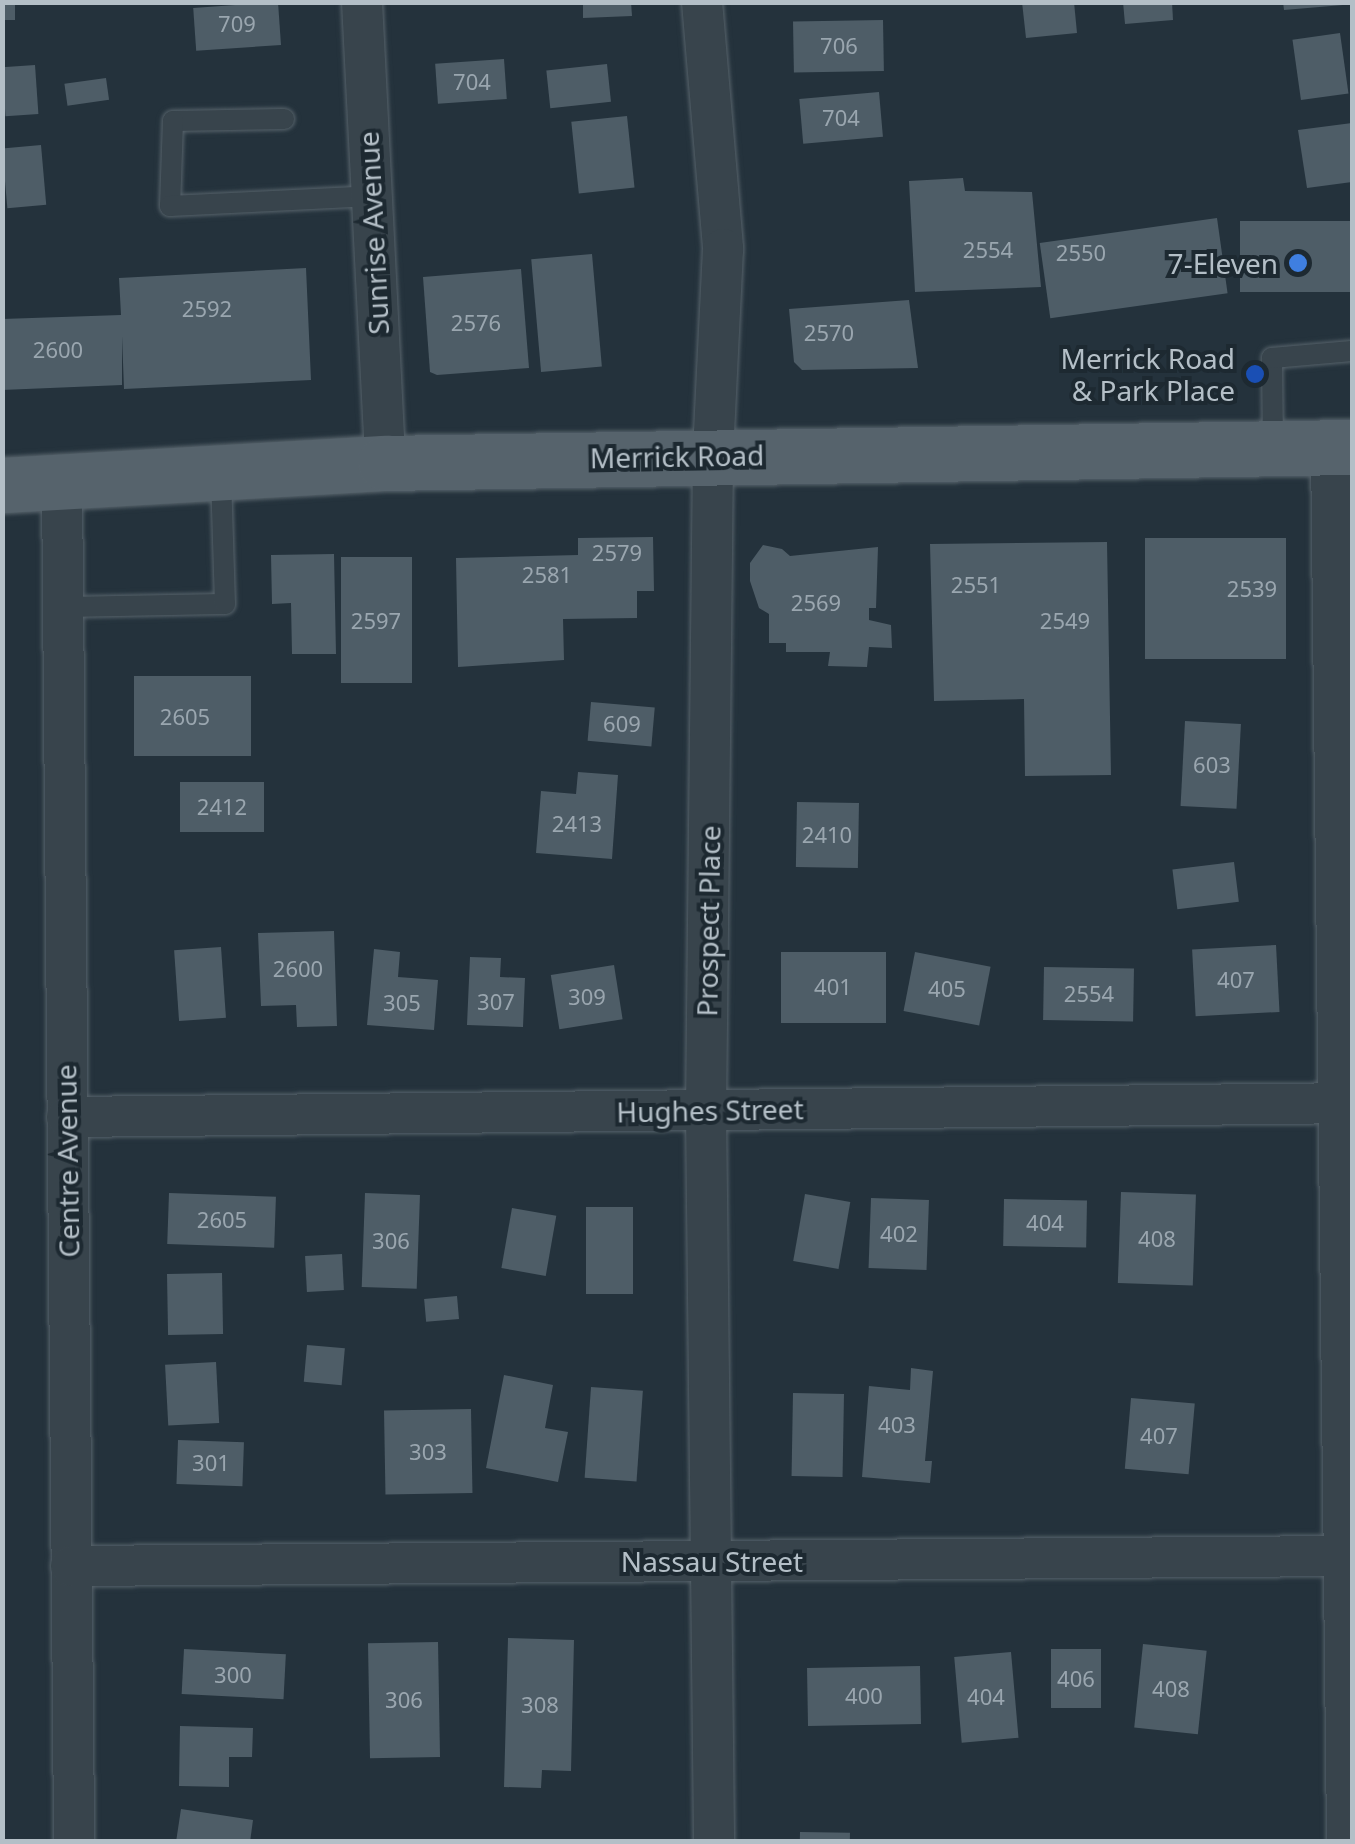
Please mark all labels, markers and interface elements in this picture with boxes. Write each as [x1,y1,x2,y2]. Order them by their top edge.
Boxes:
house number: 709 [218,11,256,37]
house number: 706 [820,33,858,59]
house number: 704 [453,69,491,95]
house number: 704 [822,105,860,131]
street label: Sunrise Avenue [351,130,395,336]
house number: 2554 [963,237,1013,263]
house number: 2550 [1056,240,1106,266]
place label: 7-Eleven [1168,246,1278,280]
marker: 7-Eleven [1287,252,1309,274]
house number: 2592 [182,296,232,322]
house number: 2576 [451,310,501,336]
house number: 2570 [804,320,854,346]
house number: 2600 [33,337,83,363]
place label: Merrick Road & Park Place [1061,341,1235,407]
marker: Merrick Road & Park Place [1244,363,1266,385]
street label: Merrick Road [589,438,765,474]
house number: 2579 [592,540,642,566]
house number: 2581 [522,562,572,588]
house number: 2551 [951,572,1001,598]
house number: 2539 [1227,576,1277,602]
house number: 2569 [791,590,841,616]
house number: 2597 [351,608,401,634]
house number: 2549 [1040,608,1090,634]
house number: 2605 [160,704,210,730]
house number: 609 [603,711,641,737]
house number: 603 [1193,752,1231,778]
house number: 2412 [197,794,247,820]
house number: 2413 [552,811,602,837]
house number: 2410 [802,822,852,848]
street label: Prospect Place [690,825,726,1017]
house number: 2600 [273,956,323,982]
house number: 407 [1217,967,1255,993]
house number: 401 [814,974,852,1000]
house number: 405 [928,976,966,1002]
house number: 2554 [1064,981,1114,1007]
house number: 309 [568,984,606,1010]
house number: 307 [477,989,515,1015]
house number: 305 [383,990,421,1016]
street label: Centre Avenue [49,1064,85,1258]
street label: Hughes Street [616,1092,804,1128]
house number: 2605 [197,1207,247,1233]
house number: 404 [1026,1210,1064,1236]
house number: 402 [880,1221,918,1247]
house number: 408 [1138,1226,1176,1252]
house number: 306 [372,1228,410,1254]
house number: 403 [878,1412,916,1438]
house number: 407 [1140,1423,1178,1449]
house number: 303 [409,1439,447,1465]
house number: 301 [192,1450,230,1476]
street label: Nassau Street [621,1544,803,1578]
house number: 300 [214,1662,252,1688]
house number: 406 [1057,1666,1095,1692]
house number: 408 [1152,1676,1190,1702]
house number: 400 [845,1683,883,1709]
house number: 404 [967,1684,1005,1710]
house number: 306 [385,1687,423,1713]
house number: 308 [521,1692,559,1718]

